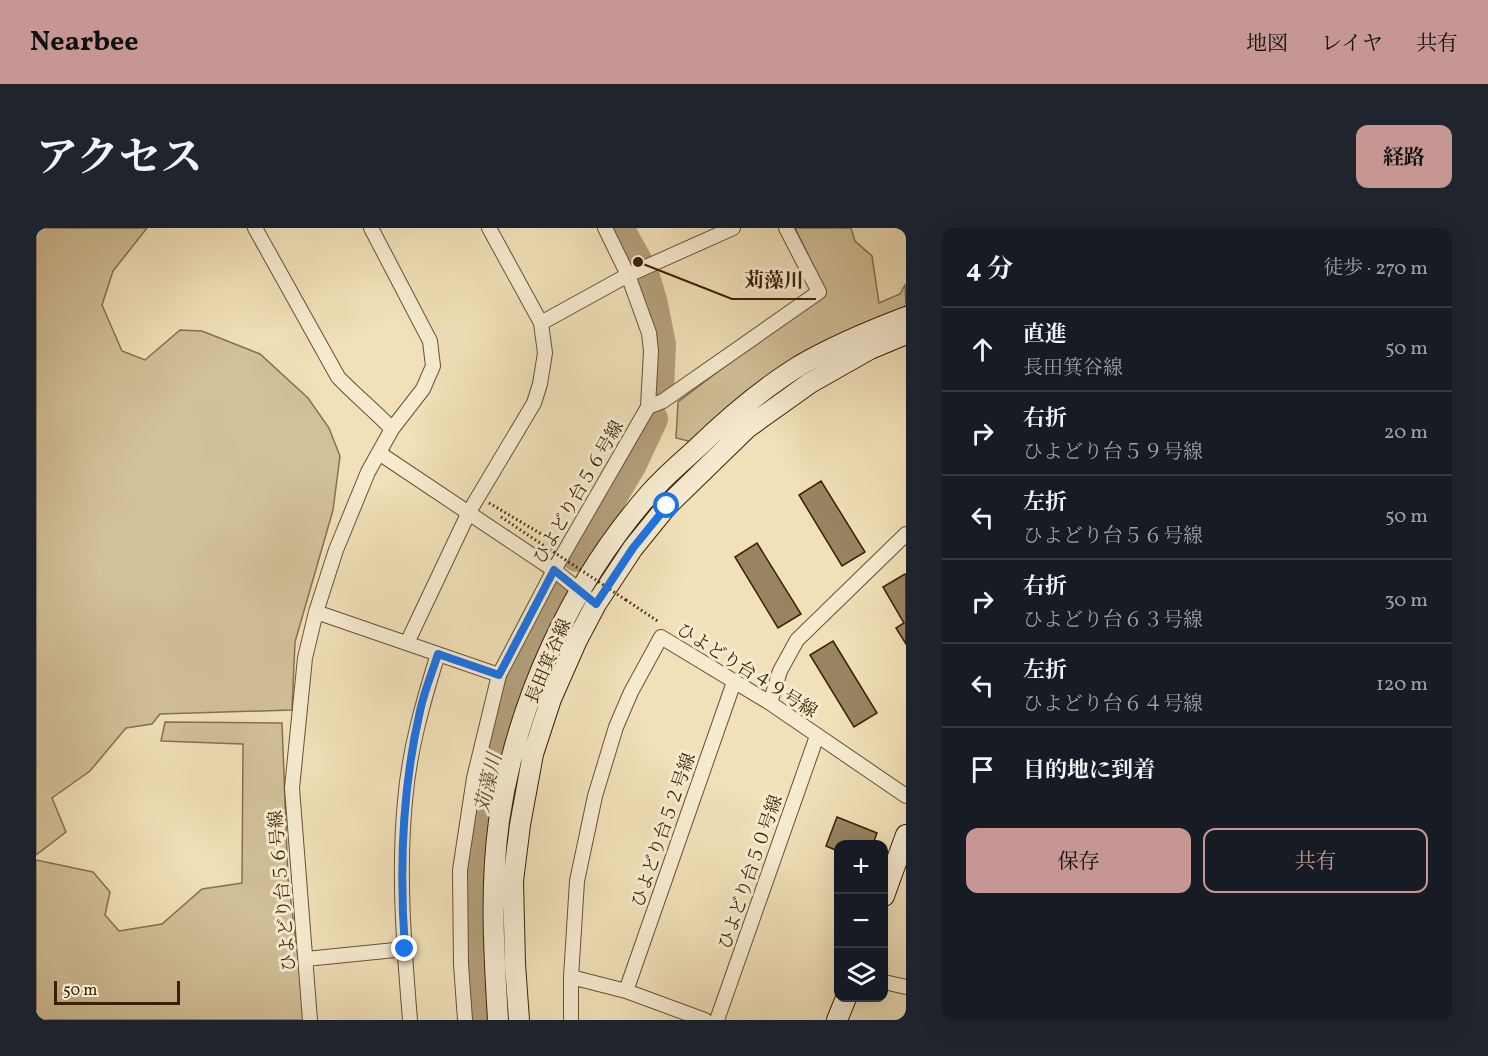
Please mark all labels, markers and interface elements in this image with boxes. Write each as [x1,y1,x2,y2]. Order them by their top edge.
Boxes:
text: Nearbee [30,23,139,62]
text: 地図 [1246,30,1288,59]
text: レイヤ [1321,30,1383,59]
text: 共有 [1416,30,1458,59]
button: 経路 [1356,125,1452,188]
text: アクセス [36,131,203,190]
text: 4 分 [966,252,1013,288]
text: 徒歩 · 270 m [1323,255,1428,283]
callout: 苅藻川 [732,261,816,299]
text: 苅藻川 [744,268,804,296]
text: 直進 [1023,320,1067,351]
icon: ahead [966,333,999,366]
text: 50 m [1385,335,1428,363]
text: 長田箕谷線 [1023,355,1123,383]
text: 右折 [1023,404,1067,435]
street label: ひよどり台５６号線 [528,416,631,569]
icon: right [966,417,999,450]
text: 20 m [1384,419,1428,447]
text: ひよどり台５９号線 [1023,439,1203,467]
text: 左折 [1023,488,1067,519]
route start [653,492,679,518]
icon: left [966,501,999,534]
text: 50 m [1385,503,1428,531]
text: ひよどり台５６号線 [1023,523,1203,551]
text: 右折 [1023,572,1067,603]
icon: right [966,585,999,618]
text: 30 m [1384,587,1428,615]
text: ひよどり台６３号線 [1023,607,1203,635]
street label: 長田箕谷線 [520,615,578,708]
street label: ひよどり台４９号線 [671,618,822,725]
text: 左折 [1023,656,1067,687]
icon: left [966,669,999,702]
text: 120 m [1376,671,1428,699]
text: ひよどり台６４号線 [1023,691,1203,719]
water label: 苅藻川 [470,749,511,816]
street label: ひよどり台５２号線 [626,750,703,911]
icon: arrive [966,753,999,786]
text: 目的地に到着 [1023,756,1155,787]
street label: ひよどり台５０号線 [713,792,790,953]
street label: ひよどり台５６号線 [264,809,303,973]
button: 保存 [966,828,1191,893]
button: 共有 [1203,828,1428,893]
map controls [834,840,888,1002]
button: + [834,840,888,894]
button: − [834,894,888,948]
route end [391,935,417,961]
button: layers [834,948,888,1002]
scale bar [54,978,180,1006]
text: 50 m [63,980,97,1002]

